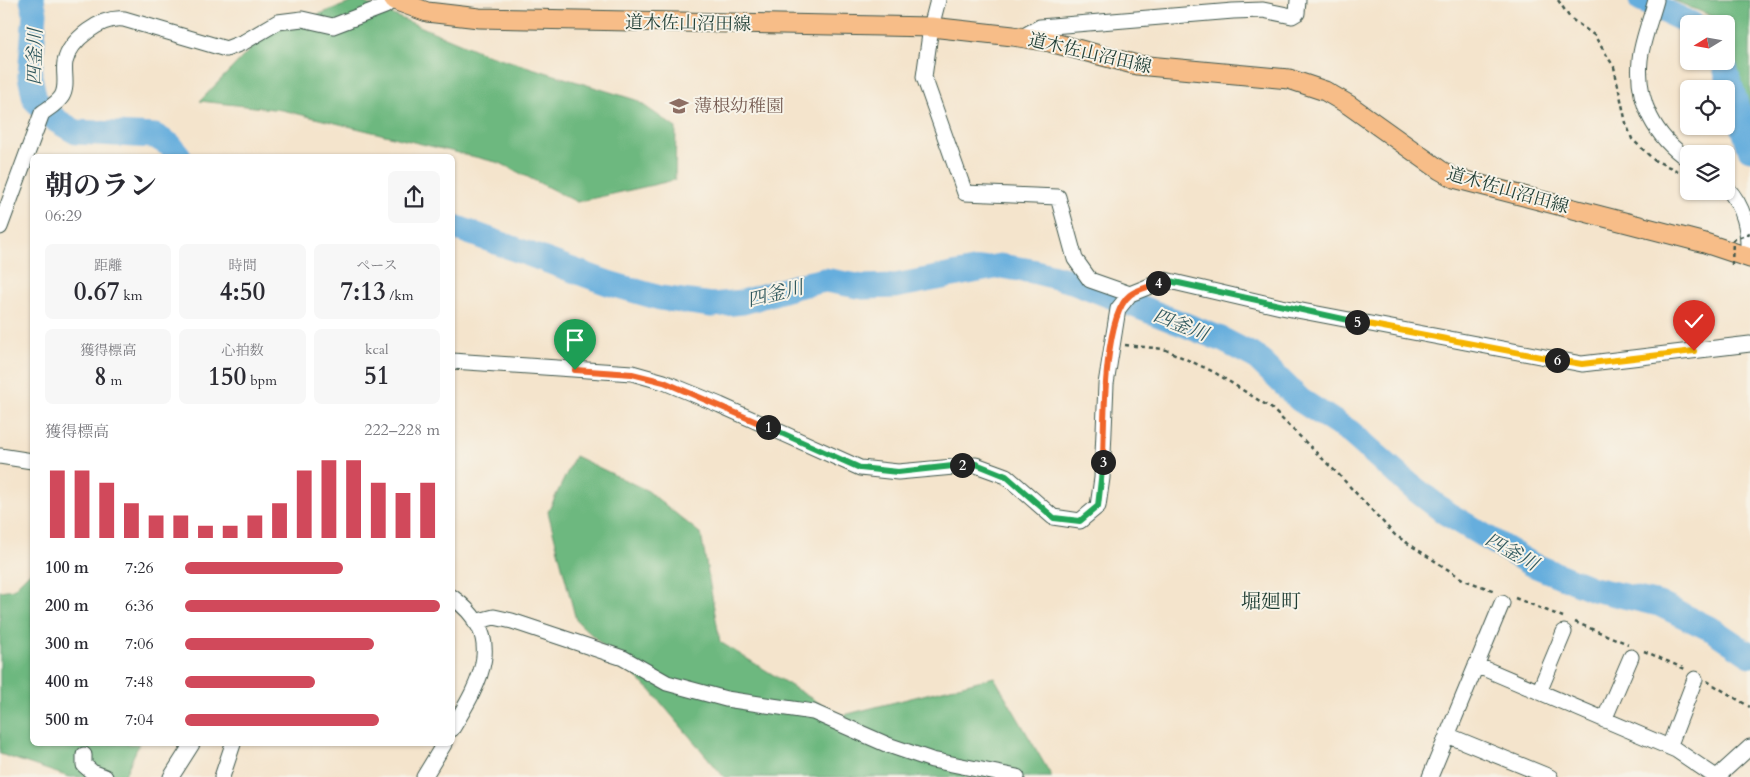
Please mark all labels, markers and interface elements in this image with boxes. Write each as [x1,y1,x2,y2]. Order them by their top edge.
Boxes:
street label: 道木佐山沼田線 [625,10,751,37]
north arrow [1680,15,1735,70]
map controls [1680,15,1735,200]
water label: 四釜川 [22,26,49,86]
street label: 道木佐山沼田線 [1026,27,1154,80]
button: locate [1680,80,1735,135]
place label: 薄根幼稚園 [694,94,784,119]
school or university icon: 薄根幼稚園 [668,95,690,117]
button: layers [1680,145,1735,200]
street label: 道木佐山沼田線 [1444,161,1572,220]
text: 朝のラン [45,167,157,205]
button: share [388,171,440,223]
text: 06:29 [45,205,82,227]
text: 距離 [94,256,122,275]
text: 時間 [228,256,256,275]
text: ペース [356,256,397,275]
pin: 4 [1146,270,1170,296]
water label: 四釜川 [744,274,808,313]
text: 4 [1155,274,1162,293]
text: 0.67 [74,275,119,309]
text: 4:50 [220,275,265,309]
text: 7:13 [340,275,386,309]
text: km [119,286,143,305]
text: /km [386,286,413,305]
pin [1673,300,1715,351]
water label: 四釜川 [1149,303,1214,348]
icon: check [1680,307,1708,335]
pin: 5 [1344,310,1370,334]
text: 5 [1354,313,1361,332]
pin [554,319,596,370]
icon: arrive [561,326,589,354]
text: kcal [365,340,389,359]
text: 獲得標高 [80,341,136,360]
text: 心拍数 [221,341,263,360]
pin: 6 [1544,348,1570,372]
text: 6 [1554,351,1561,370]
text: 51 [364,359,390,393]
text: 8 [94,360,107,394]
text: 150 [208,360,246,394]
text: m [107,371,122,390]
text: bpm [246,371,277,390]
pin: 1 [756,414,780,440]
text: 1 [765,418,772,437]
text: 222–228 m [364,419,440,441]
text: 獲得標高 [45,421,109,443]
pin: 3 [1090,450,1116,474]
pin: 2 [950,452,974,478]
text: 3 [1100,453,1107,472]
text: 2 [959,456,966,475]
water label: 四釜川 [1480,527,1544,578]
text: 100 m [45,557,89,579]
text: 7:26 [125,557,154,579]
district label: 堀廻町 [1241,588,1301,615]
text: 200 m [45,595,89,617]
text: 6:36 [125,595,154,617]
text: 300 m [45,633,89,655]
text: 7:06 [125,633,154,655]
text: 400 m [45,671,89,693]
text: 7:48 [125,671,154,693]
text: 500 m [45,709,89,731]
text: 7:04 [125,709,154,731]

